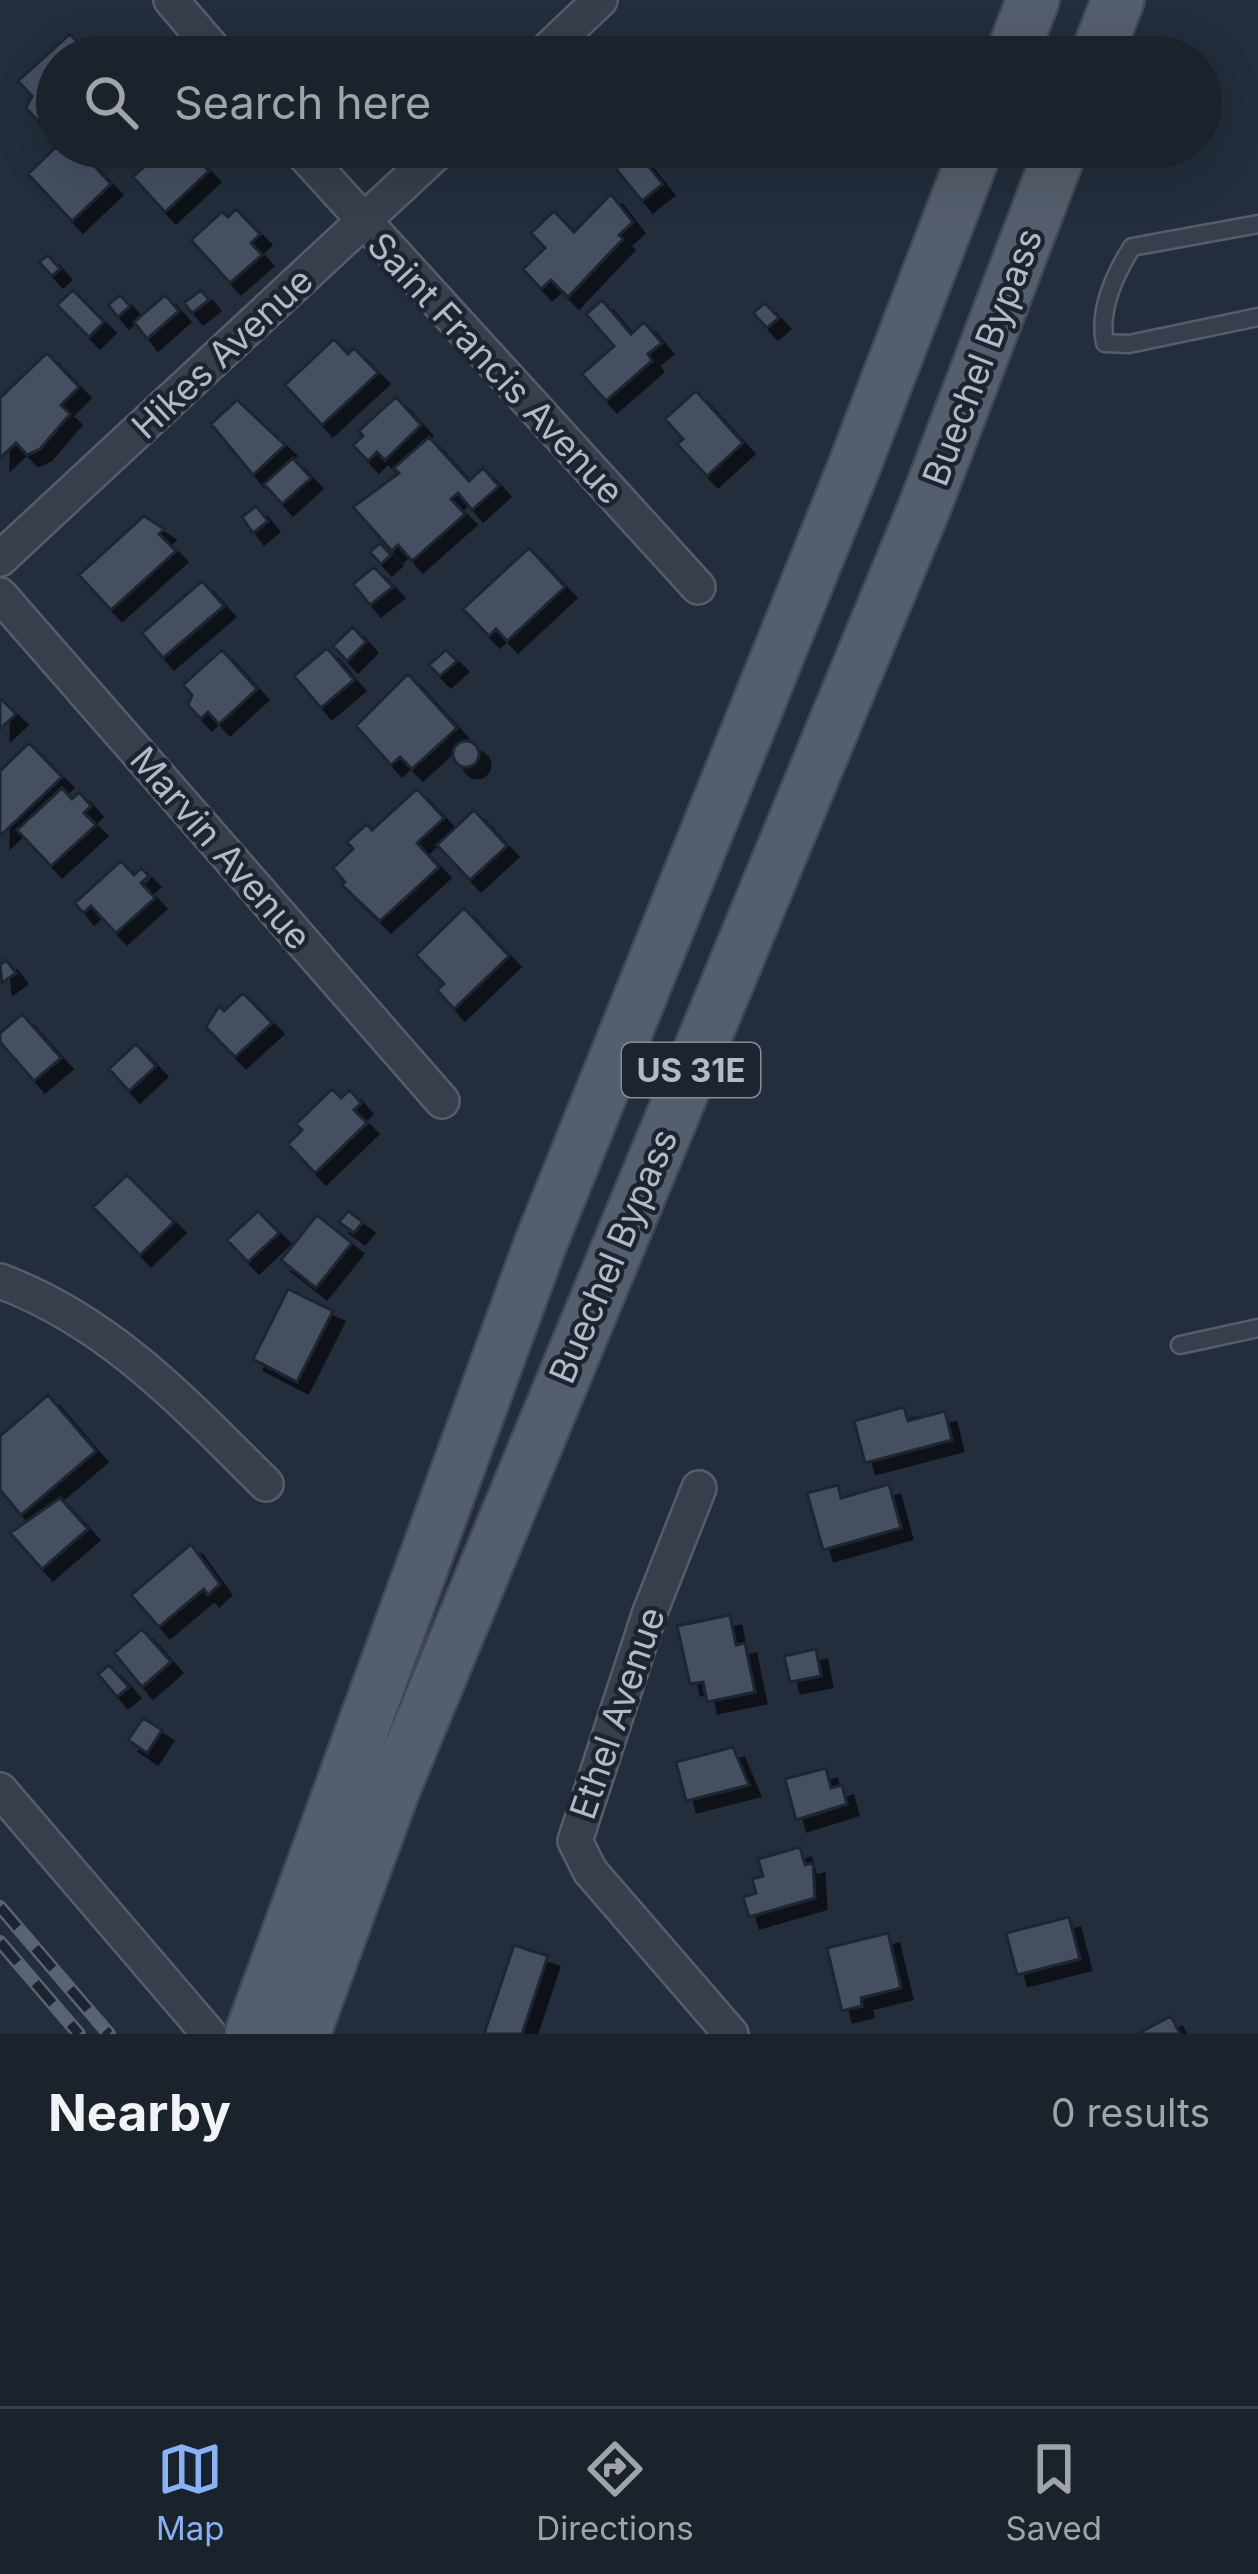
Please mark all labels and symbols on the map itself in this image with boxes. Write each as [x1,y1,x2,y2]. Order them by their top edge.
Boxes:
street label: Buechel Bypass [913,222,1051,492]
street label: Saint Francis Avenue [359,223,633,513]
street label: Hikes Avenue [123,258,321,448]
street label: Marvin Avenue [121,738,321,958]
road number: US 31E [622,1043,760,1097]
street label: Buechel Bypass [540,1122,686,1390]
street label: Ethel Avenue [560,1601,674,1825]

